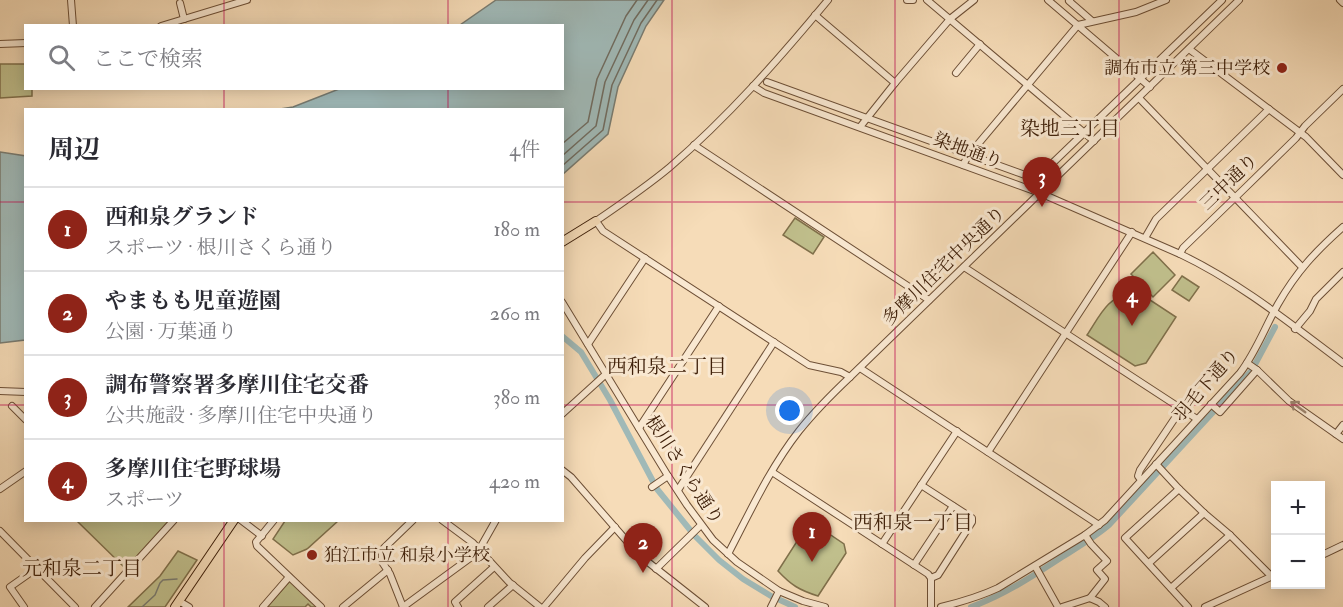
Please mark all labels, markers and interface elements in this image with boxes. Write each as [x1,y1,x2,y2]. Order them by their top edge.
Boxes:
search box [24,24,564,90]
icon: search [45,41,78,74]
text: ここで検索 [93,45,203,73]
place label: 調布市立 第三中学校 [1104,57,1270,80]
marker: 調布市立 第三中学校 [1275,61,1289,75]
district label: 染地三丁目 [1020,116,1120,141]
street label: 染地通り [930,128,1006,174]
text: 周辺 [48,134,100,166]
text: 4件 [509,137,540,162]
street label: 三中通り [1195,149,1263,215]
pin: 3 [1022,158,1062,207]
street label: 多摩川住宅中央通り [878,201,1010,331]
text: 西和泉グランド [105,203,259,231]
text: 1 [64,217,71,242]
text: 180 m [493,217,540,242]
text: スポーツ · 根川さくら通り [105,235,337,260]
pin: 4 [1112,276,1152,326]
text: やまもも児童遊園 [105,287,281,315]
text: 2 [62,301,73,326]
text: 260 m [490,301,540,326]
text: 公園 · 万葉通り [105,319,237,344]
street label: 羽毛下通り [1168,343,1244,427]
district label: 西和泉二丁目 [607,354,727,379]
text: 調布警察署多摩川住宅交番 [105,371,369,399]
text: 3 [64,385,71,410]
text: 380 m [493,385,540,410]
your location [775,396,804,425]
one-way arrow [1290,401,1306,414]
text: 公共施設 · 多摩川住宅中央通り [105,403,377,428]
street label: 根川さくら通り [640,411,728,529]
text: 多摩川住宅野球場 [105,455,281,483]
text: 4 [62,469,73,494]
text: 420 m [489,469,540,494]
map controls [1271,481,1325,589]
button: + [1271,481,1325,535]
text: スポーツ [105,487,184,512]
district label: 西和泉一丁目 [853,510,973,535]
pin: 1 [792,512,832,562]
pin: 2 [624,524,662,573]
button: − [1271,535,1325,589]
place label: 狛江市立 和泉小学校 [324,544,490,567]
marker: 狛江市立 和泉小学校 [305,548,319,562]
district label: 元和泉二丁目 [22,556,142,581]

